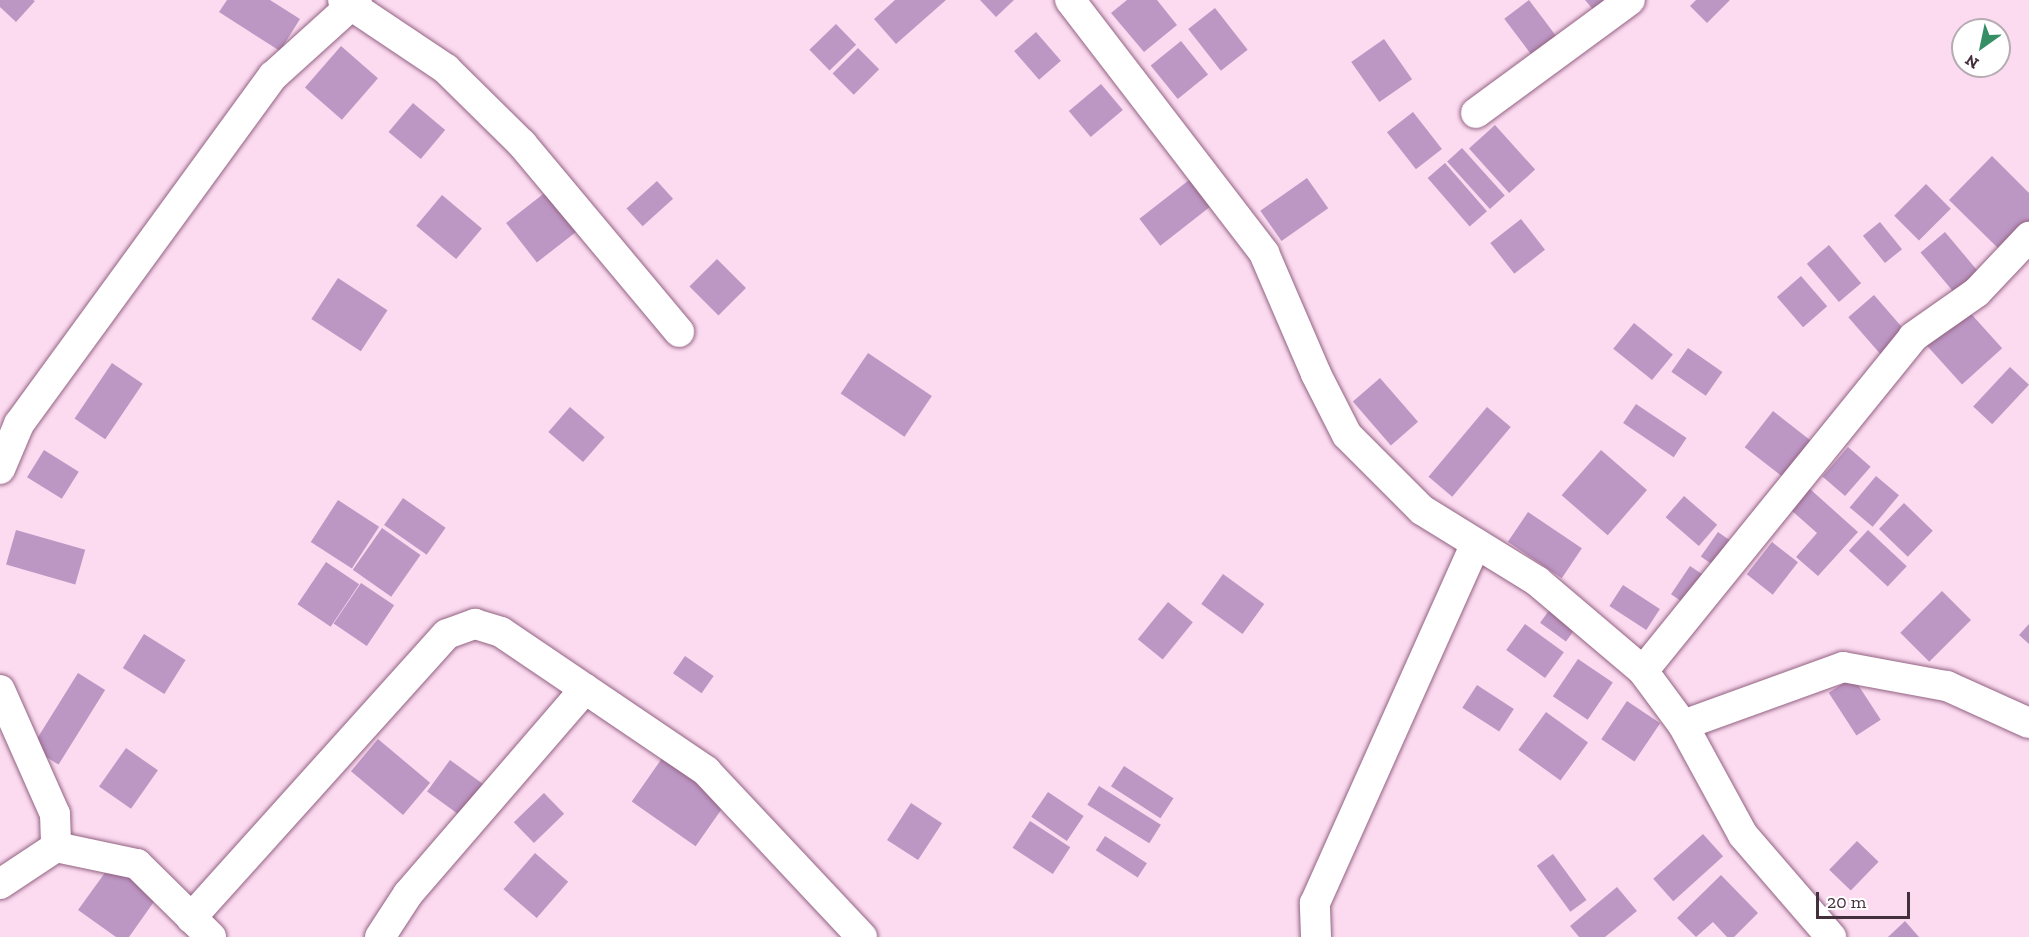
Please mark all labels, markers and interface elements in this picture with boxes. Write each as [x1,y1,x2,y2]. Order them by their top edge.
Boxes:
north arrow [1951,18,2011,78]
text: N [1962,51,1982,73]
scale bar [1819,880,1914,918]
text: 20 m [1827,891,1866,913]

